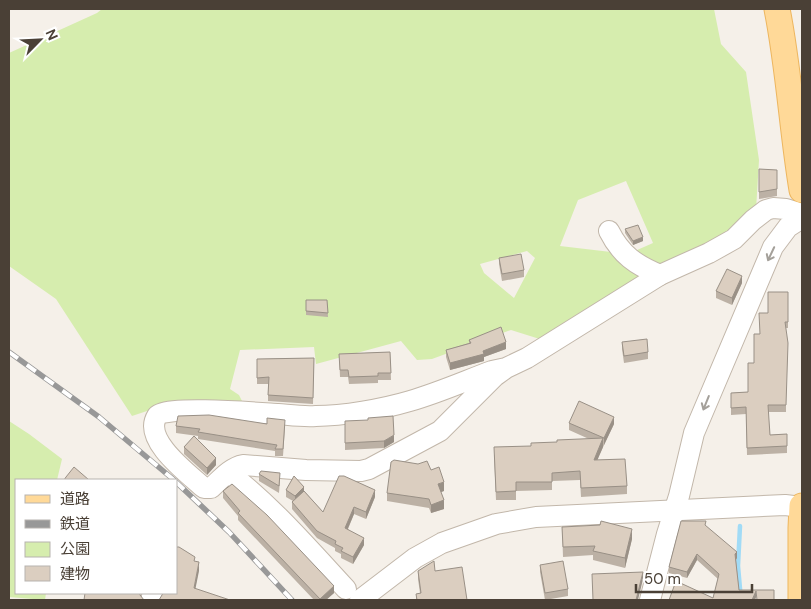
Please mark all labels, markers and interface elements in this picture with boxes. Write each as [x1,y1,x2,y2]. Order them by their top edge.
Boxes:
north arrow [15,15,65,65]
text: N [42,26,62,43]
one-way arrow [765,246,775,261]
one-way arrow [701,395,710,410]
legend [15,479,178,594]
text: 道路 [60,489,90,509]
text: 鉄道 [60,514,90,534]
text: 公園 [60,539,90,559]
scale bar [636,562,752,594]
text: 建物 [60,564,90,584]
text: 50 m [644,569,681,589]

